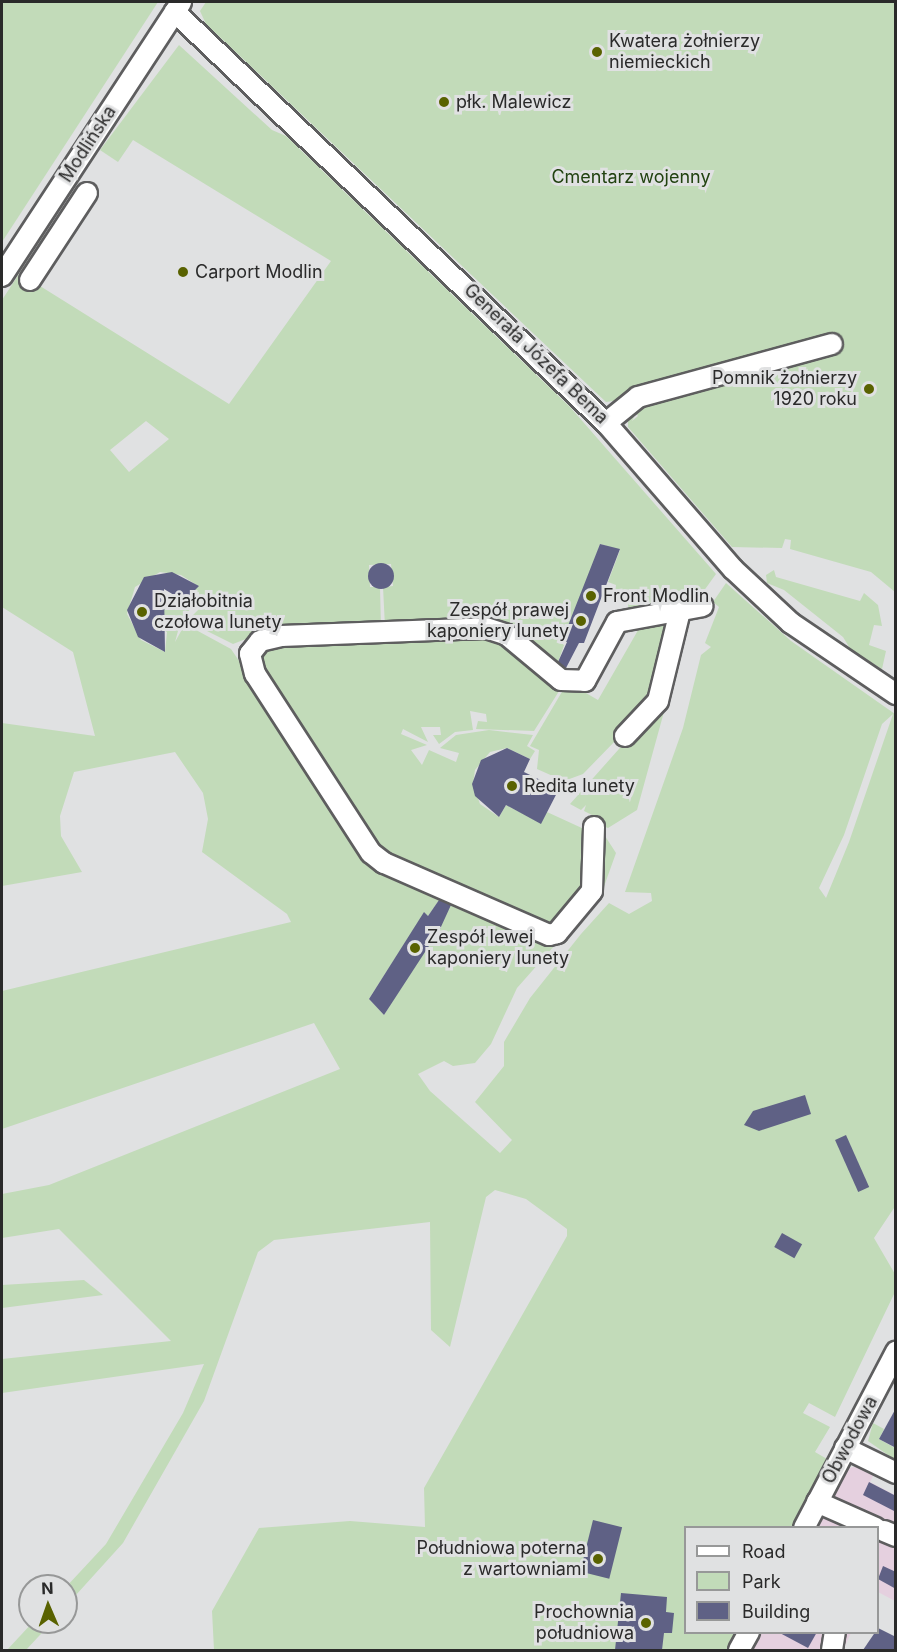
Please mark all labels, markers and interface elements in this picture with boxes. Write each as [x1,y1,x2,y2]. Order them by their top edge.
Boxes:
place label: Kwatera żołnierzy niemieckich [609,31,760,74]
marker: Kwatera żołnierzy niemieckich [590,45,604,59]
place label: płk. Malewicz [456,91,571,113]
marker: płk. Malewicz [437,95,451,109]
street label: Modlińska [55,102,121,186]
park label: Cmentarz wojenny [551,166,711,188]
place label: Carport Modlin [195,261,323,283]
marker: Carport Modlin [176,265,190,279]
street label: Generała Józefa Bema [459,279,613,429]
place label: Pomnik żołnierzy 1920 roku [712,368,857,410]
marker: Pomnik żołnierzy 1920 roku [862,382,876,396]
place label: Front Modlin [603,585,709,607]
marker: Front Modlin [584,589,598,603]
place label: Działobitnia czołowa lunety [154,591,282,634]
place label: Zespół prawej kaponiery lunety [427,600,569,642]
marker: Działobitnia czołowa lunety [135,605,149,619]
marker: Zespół prawej kaponiery lunety [574,614,588,628]
place label: Redita lunety [524,775,635,797]
marker: Redita lunety [505,779,519,793]
place label: Zespół lewej kaponiery lunety [427,927,569,970]
marker: Zespół lewej kaponiery lunety [408,941,422,955]
street label: Obwodowa [818,1393,882,1487]
legend [684,1526,879,1634]
place label: Południowa poterna z wartowniami [417,1538,586,1580]
text: Road [742,1541,785,1562]
marker: Południowa poterna z wartowniami [591,1552,605,1566]
text: Park [742,1571,781,1592]
north arrow [18,1574,78,1634]
text: N [41,1578,54,1598]
text: Building [742,1601,810,1622]
place label: Prochownia południowa [534,1602,634,1644]
marker: Prochownia południowa [639,1616,653,1630]

